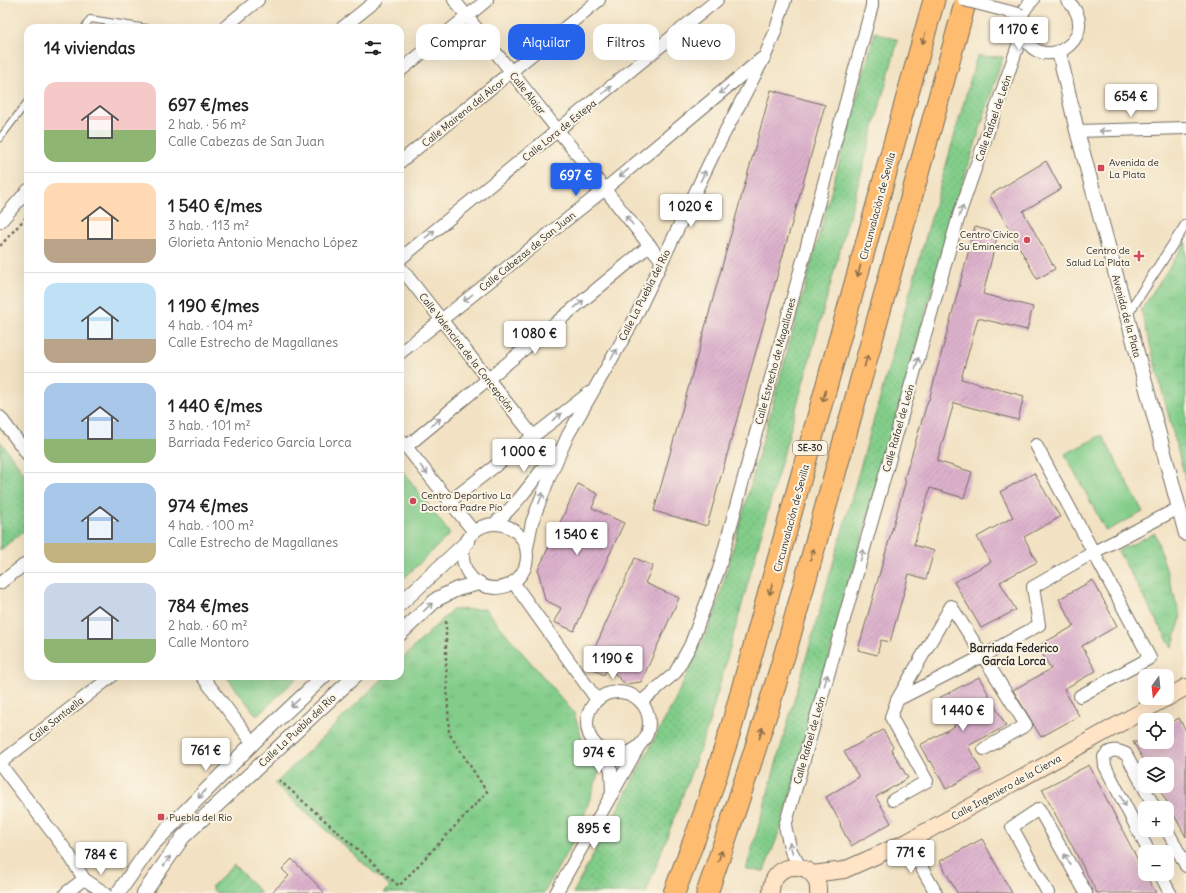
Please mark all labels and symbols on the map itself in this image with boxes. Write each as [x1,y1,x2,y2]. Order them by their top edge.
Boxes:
pin: 1 170 € [982,17,1056,51]
one-way arrow [920,31,927,44]
street label: Calle Alajar [507,69,549,117]
street label: Calle Rafael de León [973,73,1014,163]
street label: Calle Mairena del Alcor [419,75,507,150]
pin: 654 € [1103,84,1159,118]
one-way arrow [719,85,729,94]
one-way arrow [602,86,612,95]
street label: Calle Lora de Estepa [520,96,599,164]
one-way arrow [1099,127,1112,134]
street label: Circunvalación de Sevilla [857,151,898,261]
place label: Avenida de La Plata [1109,156,1159,181]
pin: 697 € [548,163,604,197]
marker: Avenida de La Plata [1096,163,1106,173]
one-way arrow [619,168,630,177]
one-way arrow [700,170,707,182]
pin: 1 020 € [654,194,728,228]
one-way arrow [957,206,965,218]
street label: Calle Cabezas de San Juan [476,208,578,294]
one-way arrow [625,214,633,225]
place label: Centro Cívico Su Eminencia [958,228,1019,253]
one-way arrow [425,230,436,239]
marker: Centro Cívico Su Eminencia [1022,235,1032,245]
place label: Centro de Salud La Plata [1066,244,1130,269]
street label: Calle La Puebla del Rio [616,247,673,343]
marker: Centro de Salud La Plata [1133,250,1145,262]
one-way arrow [855,264,862,277]
street label: Avenida de la Plata [1109,273,1144,359]
street label: Calle Valencina de la Concepción [416,290,517,414]
one-way arrow [463,294,474,302]
street label: Calle Estrecho de Magallanes [752,296,799,426]
one-way arrow [574,299,585,308]
pin: 1 080 € [498,321,572,355]
one-way arrow [610,349,618,361]
one-way arrow [862,355,870,368]
one-way arrow [914,357,921,370]
street label: Calle Rafael de León [880,382,917,474]
one-way arrow [820,389,828,402]
one-way arrow [552,413,563,422]
one-way arrow [430,418,441,426]
pin: 1 000 € [487,439,561,473]
road number: SE-30 [793,441,827,455]
street label: Circunvalación de Sevilla [771,463,812,573]
one-way arrow [420,465,428,476]
place label: Centro Deportivo La Doctora Padre Pío [421,489,511,514]
one-way arrow [538,492,546,504]
marker: Centro Deportivo La Doctora Padre Pío [408,496,418,506]
pin: 1 540 € [540,522,614,556]
one-way arrow [809,548,816,561]
one-way arrow [859,549,866,562]
one-way arrow [767,582,774,595]
one-way arrow [423,603,433,612]
district label: Barriada Federico García Lorca [969,641,1059,668]
pin: 1 190 € [576,646,650,680]
north arrow [1138,669,1174,705]
one-way arrow [823,674,830,687]
street label: Calle La Puebla del Rio [256,691,339,770]
street label: Calle Santaella [26,694,87,745]
street label: Calle Rafael de León [791,694,828,786]
one-way arrow [290,698,300,707]
pin: 1 440 € [926,698,1000,732]
one-way arrow [758,727,765,740]
pin: 761 € [178,738,234,772]
pin: 974 € [571,740,627,774]
street label: Calle Ingeniero de la Cierva [949,752,1064,823]
one-way arrow [198,789,207,799]
one-way arrow [1120,795,1127,807]
place label: Puebla del Rio [169,811,232,824]
marker: Puebla del Rio [156,812,166,822]
pin: 895 € [566,816,622,850]
pin: 771 € [883,840,939,874]
one-way arrow [787,841,794,854]
pin: 784 € [73,842,129,876]
one-way arrow [717,851,725,863]
one-way arrow [1062,853,1070,865]
one-way arrow [163,855,171,867]

